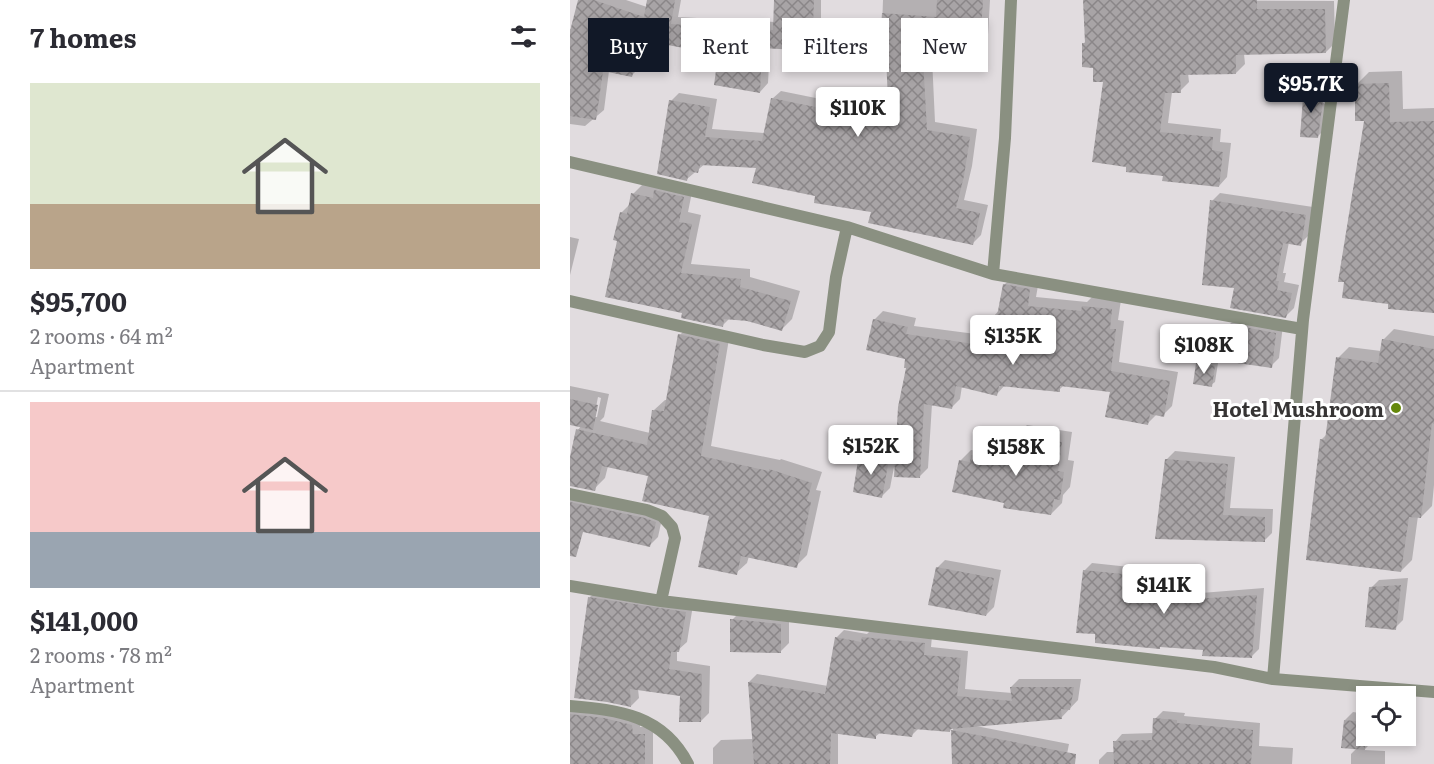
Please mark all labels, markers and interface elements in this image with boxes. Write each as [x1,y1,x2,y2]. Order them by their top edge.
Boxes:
text: 7 homes [30,17,136,56]
chip: Buy [588,18,669,72]
chip: Rent [681,18,770,72]
chip: Filters [782,18,889,72]
chip: New [901,18,988,72]
icon: filters [507,20,540,53]
pin: $95.7K [1262,63,1360,114]
text: $95.7K [1278,67,1344,97]
pin: $110K [816,87,900,138]
text: $110K [830,91,886,121]
icon: home [231,122,339,230]
text: $95,700 [30,281,127,320]
pin: $135K [971,315,1055,366]
text: $135K [984,319,1042,349]
text: 2 rooms · 64 m² [30,320,173,350]
pin: $108K [1162,324,1246,375]
text: $108K [1174,328,1234,358]
text: Apartment [30,350,135,380]
place label: Hotel Mushroom [1213,393,1384,423]
marker: Hotel Mushroom [1389,401,1403,415]
pin: $152K [829,425,913,476]
pin: $158K [974,426,1058,477]
text: $152K [842,429,900,459]
text: $158K [987,430,1045,460]
icon: home [231,441,339,549]
pin: $141K [1122,564,1206,615]
text: $141K [1136,568,1192,598]
text: $141,000 [30,600,138,639]
text: 2 rooms · 78 m² [30,639,172,669]
text: Apartment [30,669,135,699]
map controls [1356,686,1416,746]
button: locate [1356,686,1416,746]

